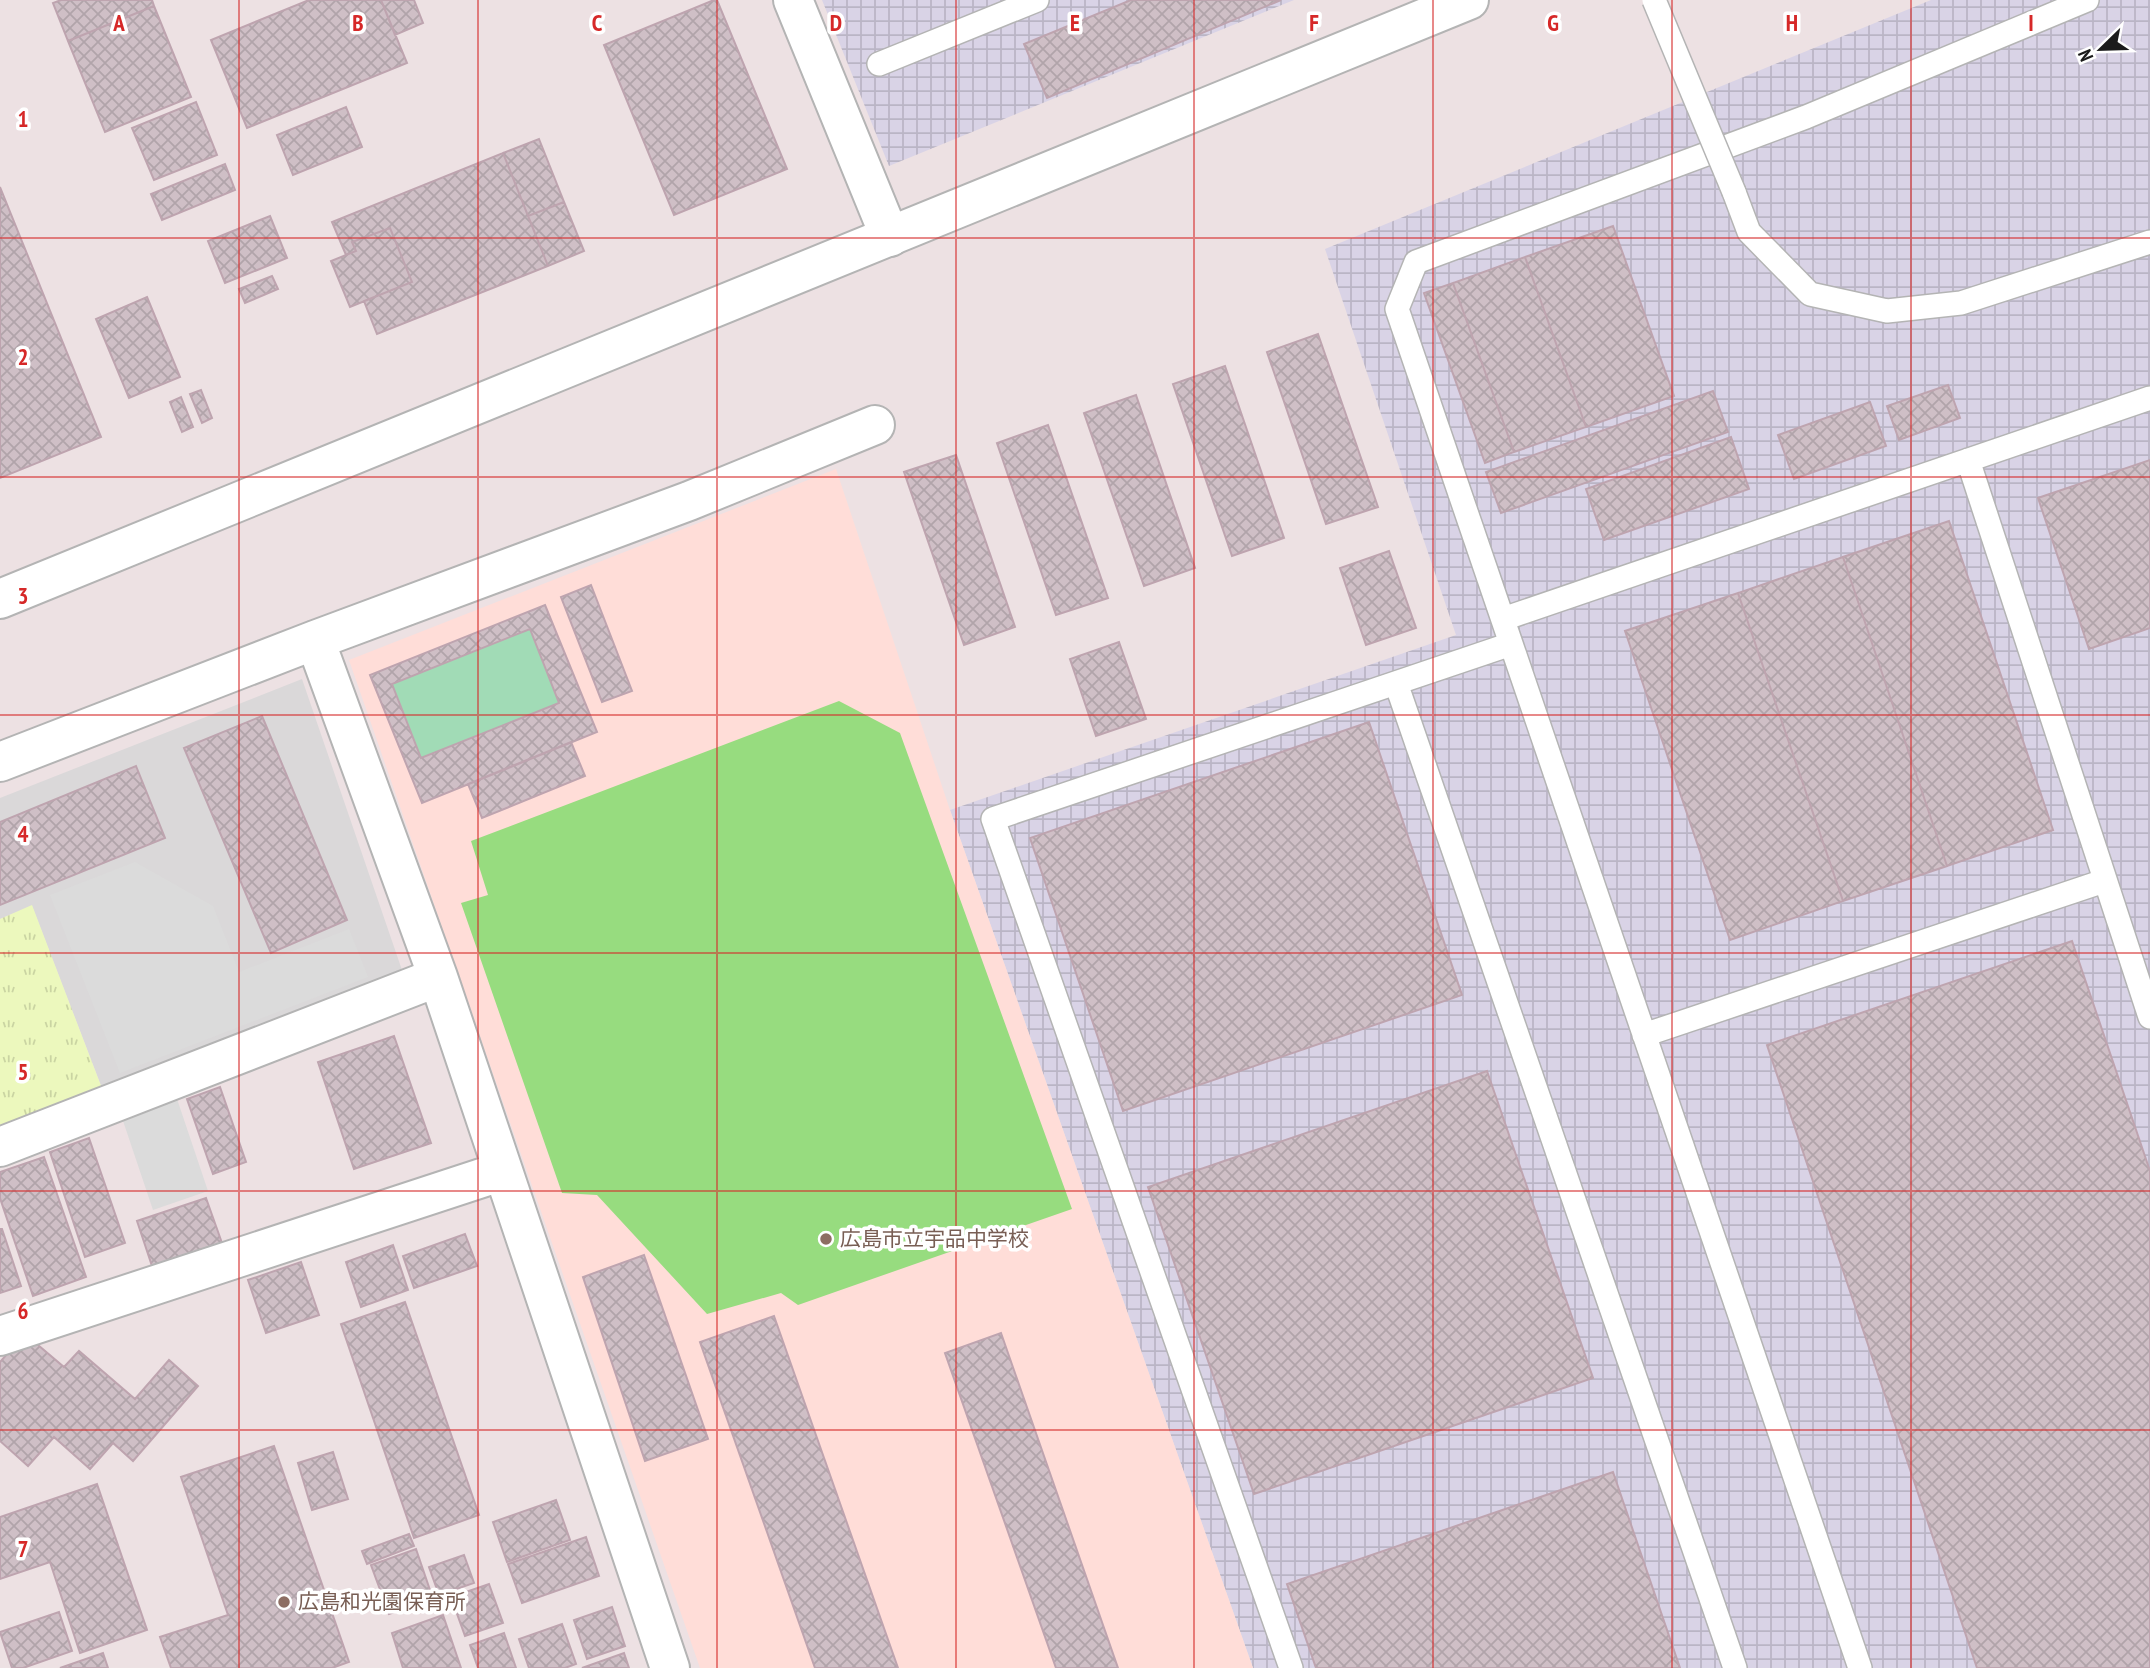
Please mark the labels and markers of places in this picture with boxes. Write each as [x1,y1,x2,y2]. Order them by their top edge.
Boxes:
place label: 広島市立宇品中学校 [840,1225,1029,1252]
marker: 広島市立宇品中学校 [818,1231,834,1247]
place label: 広島和光園保育所 [298,1588,466,1615]
marker: 広島和光園保育所 [276,1594,292,1610]

